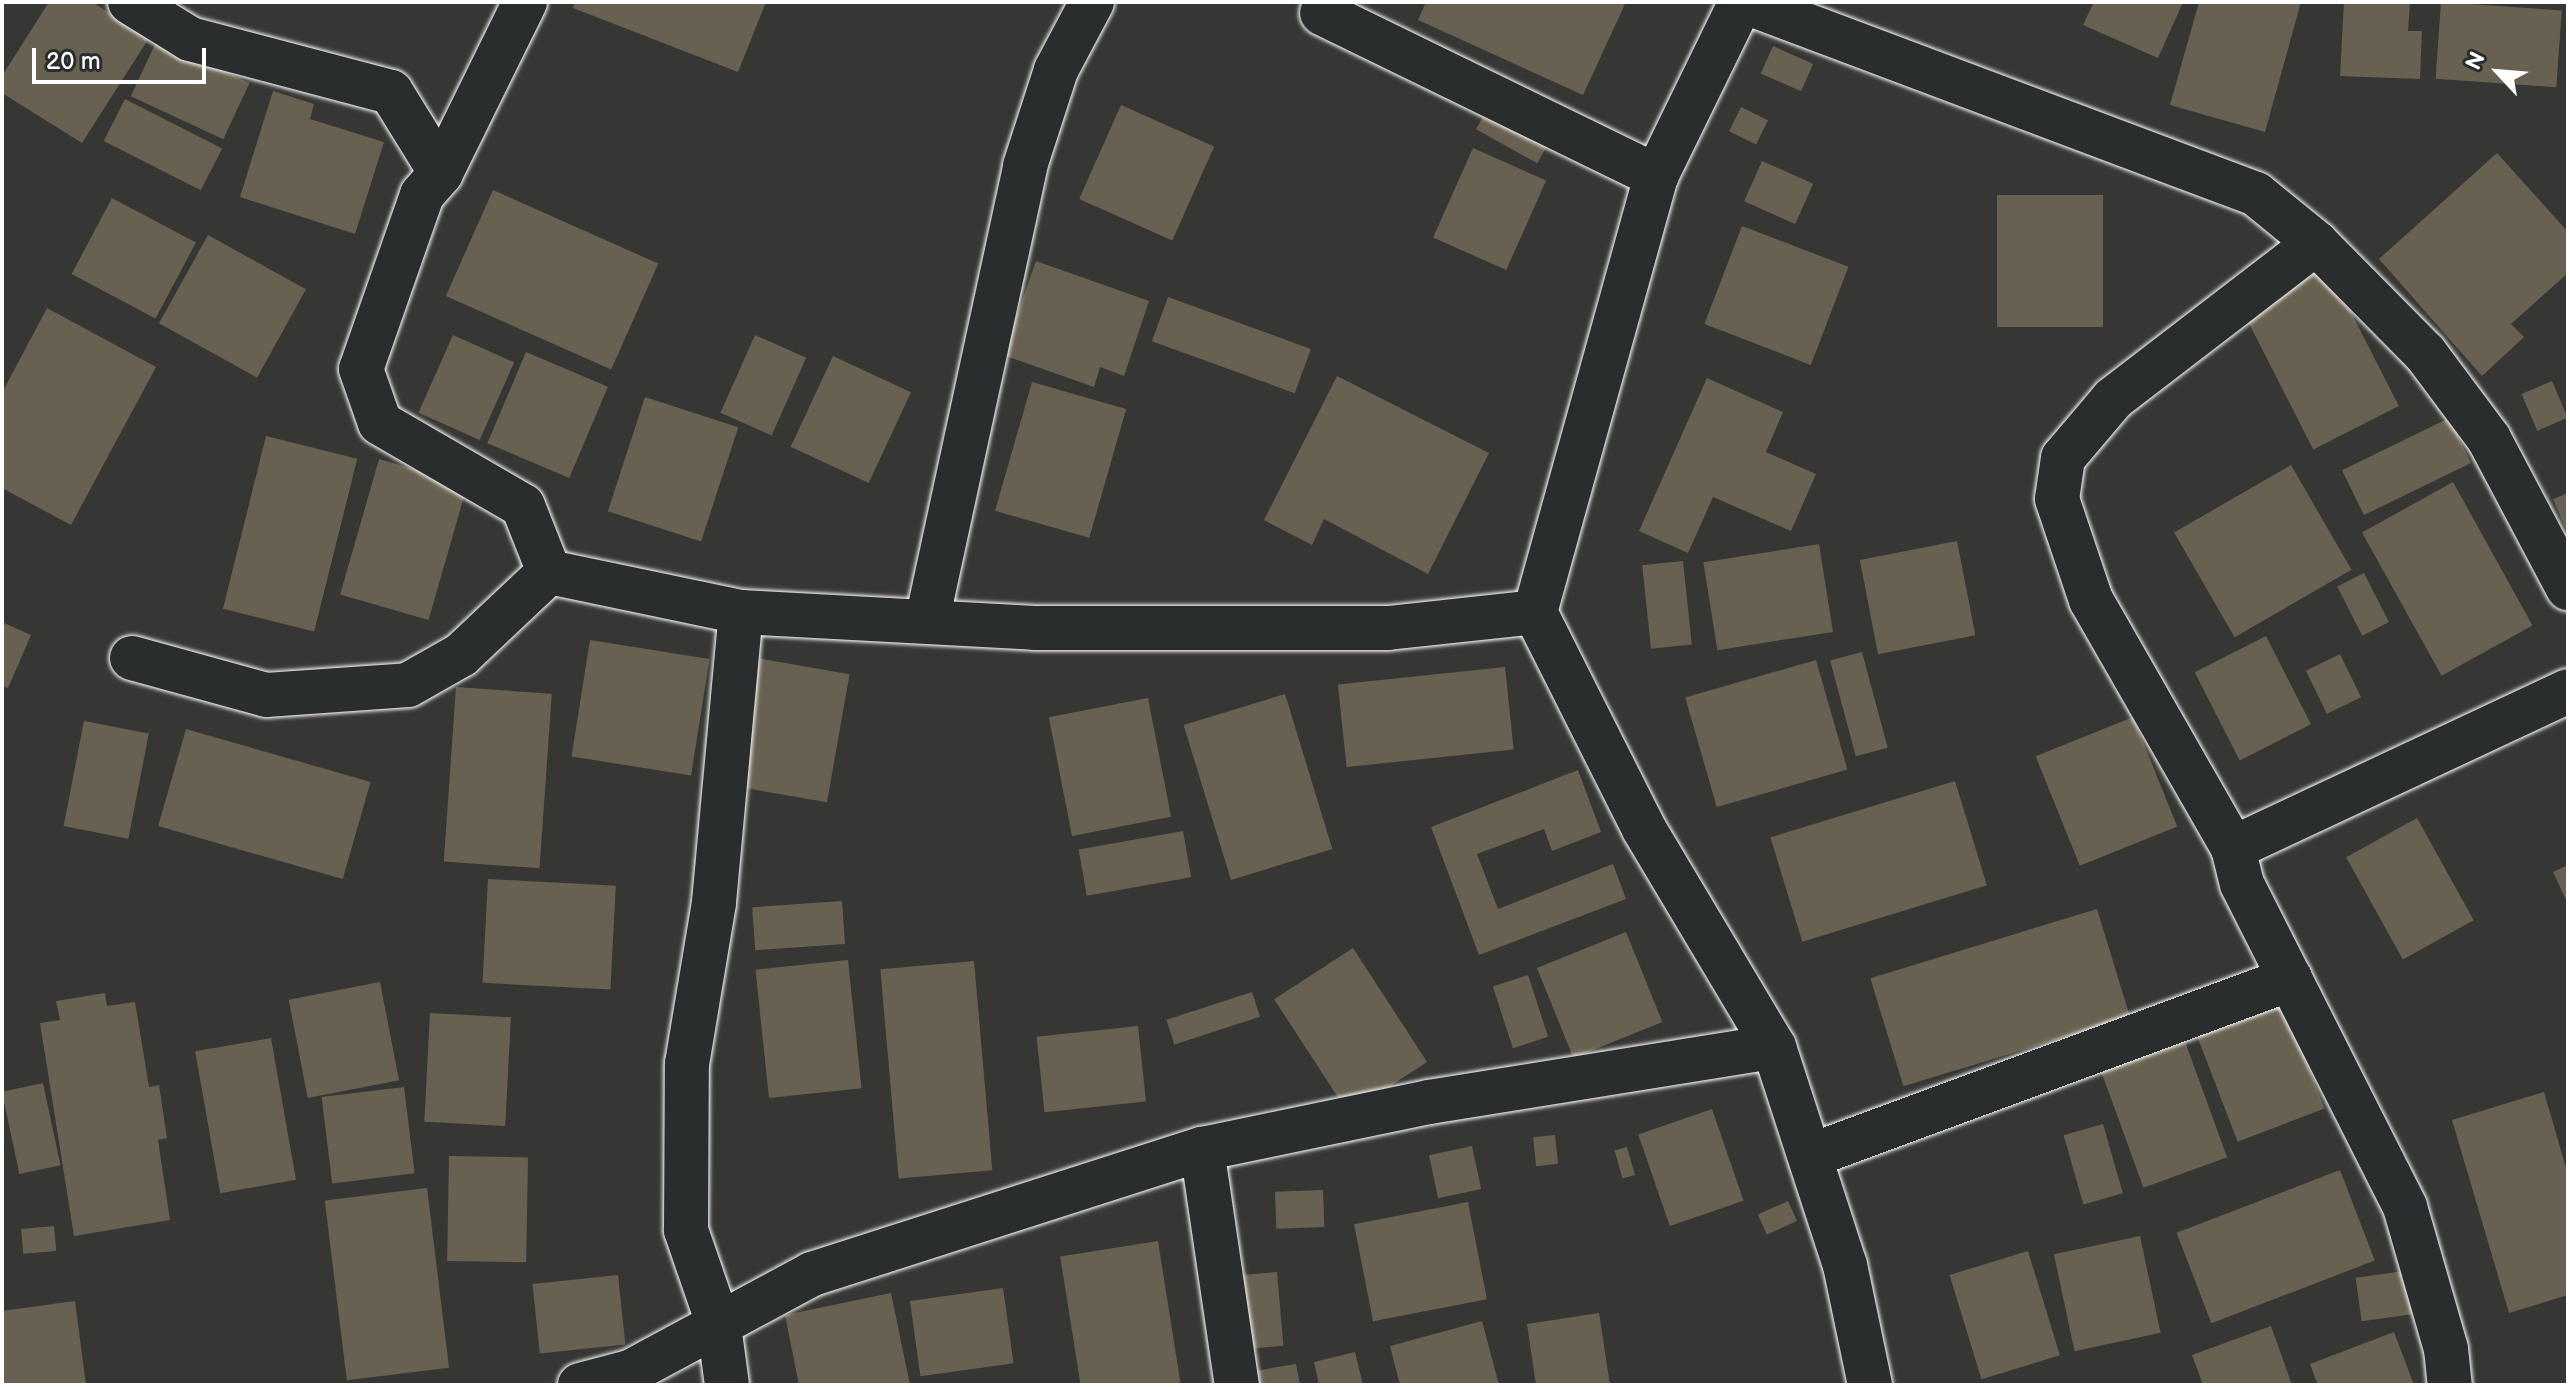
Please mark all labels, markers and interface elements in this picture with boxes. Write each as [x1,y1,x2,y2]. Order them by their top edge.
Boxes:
scale bar [36,32,210,82]
north arrow [2458,32,2538,112]
text: 20 m [46,47,101,76]
text: N [2460,48,2492,75]

